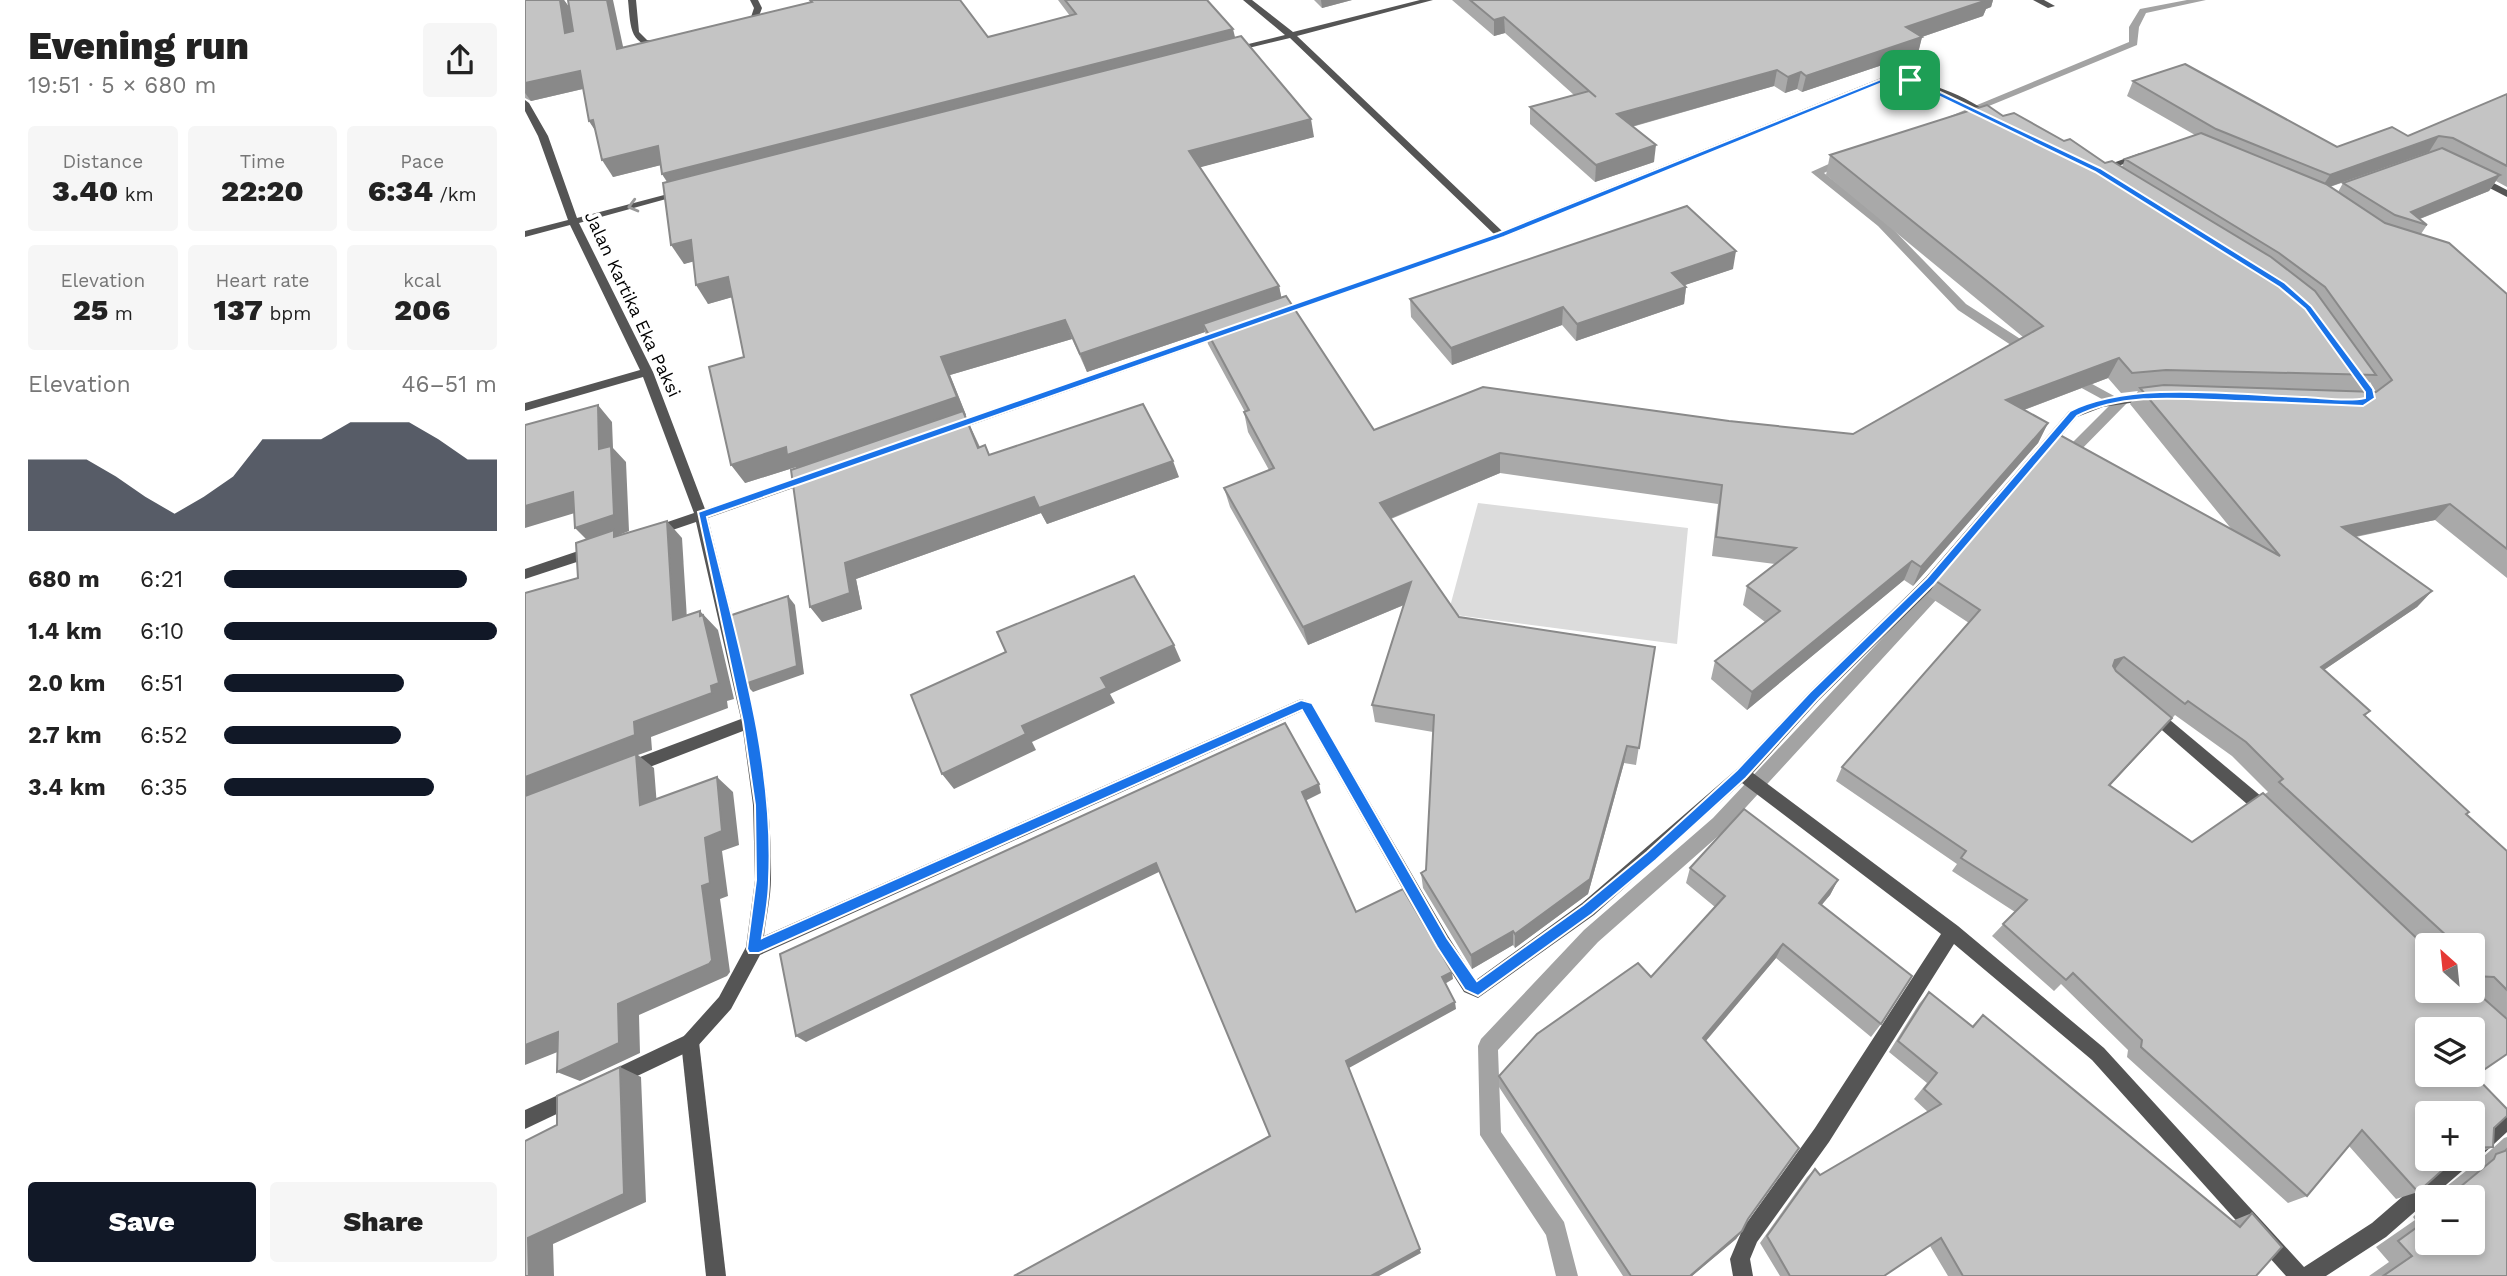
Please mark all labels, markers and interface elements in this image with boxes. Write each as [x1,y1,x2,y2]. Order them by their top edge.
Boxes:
button: share [423,23,497,97]
text: Evening run [28,24,249,68]
pin [1880,50,1940,110]
icon: arrive [1891,61,1929,99]
text: 19:51 · 5 × 680 m [28,72,216,99]
text: Distance [62,150,143,173]
text: Time [240,150,285,173]
text: Pace [400,150,444,173]
text: 3.40 [52,173,118,208]
text: 22:20 [221,173,304,208]
text: 6:34 [368,173,433,208]
text: km [118,183,154,206]
text: /km [433,183,477,206]
one-way arrow [627,198,639,212]
street label: Jalan Kartika Eka Paksi [581,208,685,400]
text: Elevation [60,269,145,292]
text: Heart rate [216,269,309,292]
text: kcal [403,269,441,292]
text: 25 [73,292,108,327]
text: 137 [214,292,263,327]
text: 206 [394,292,450,327]
text: m [108,302,133,325]
text: bpm [263,302,311,325]
text: Elevation [28,371,131,398]
text: 46–51 m [402,371,497,398]
text: 680 m [28,566,100,593]
text: 6:21 [140,566,183,593]
text: 1.4 km [28,618,102,645]
text: 6:10 [140,618,184,645]
text: 2.0 km [28,670,106,697]
text: 6:51 [140,670,183,697]
text: 2.7 km [28,722,102,749]
text: 6:52 [140,722,188,749]
text: 3.4 km [28,774,106,801]
text: 6:35 [140,774,188,801]
north arrow [2415,933,2485,1003]
map controls [2415,933,2485,1255]
button: layers [2415,1017,2485,1087]
button: + [2415,1101,2485,1171]
button: Save [28,1182,256,1262]
button: Share [270,1182,497,1262]
button: − [2415,1185,2485,1255]

